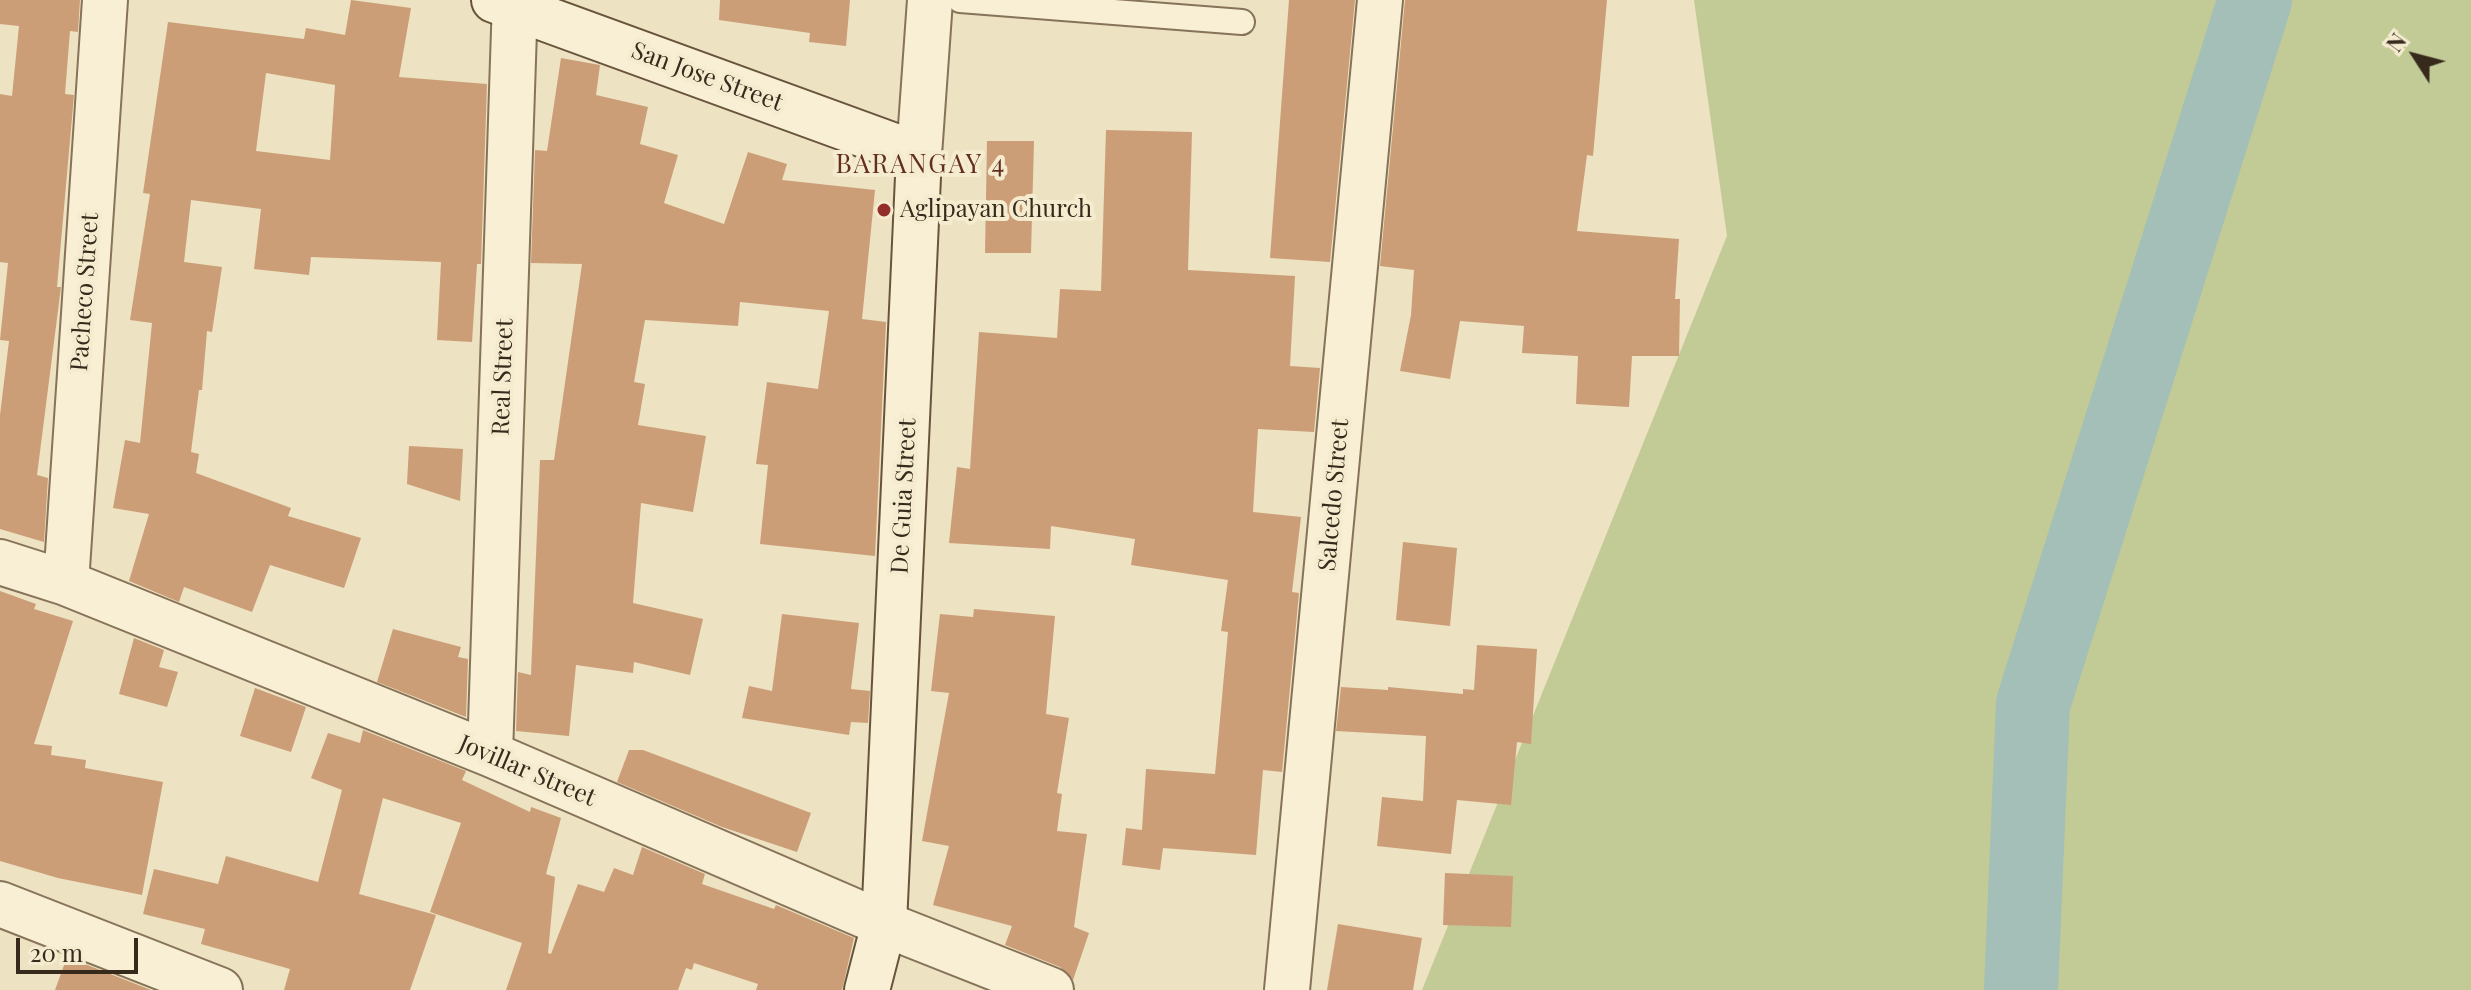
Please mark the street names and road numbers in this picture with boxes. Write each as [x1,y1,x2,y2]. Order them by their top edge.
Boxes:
street label: San Jose Street [627,36,787,118]
street label: Pacheco Street [65,212,105,372]
street label: Real Street [487,318,519,436]
street label: De Guia Street [886,418,922,574]
street label: Salcedo Street [1313,418,1355,572]
street label: Jovillar Street [454,729,600,813]

